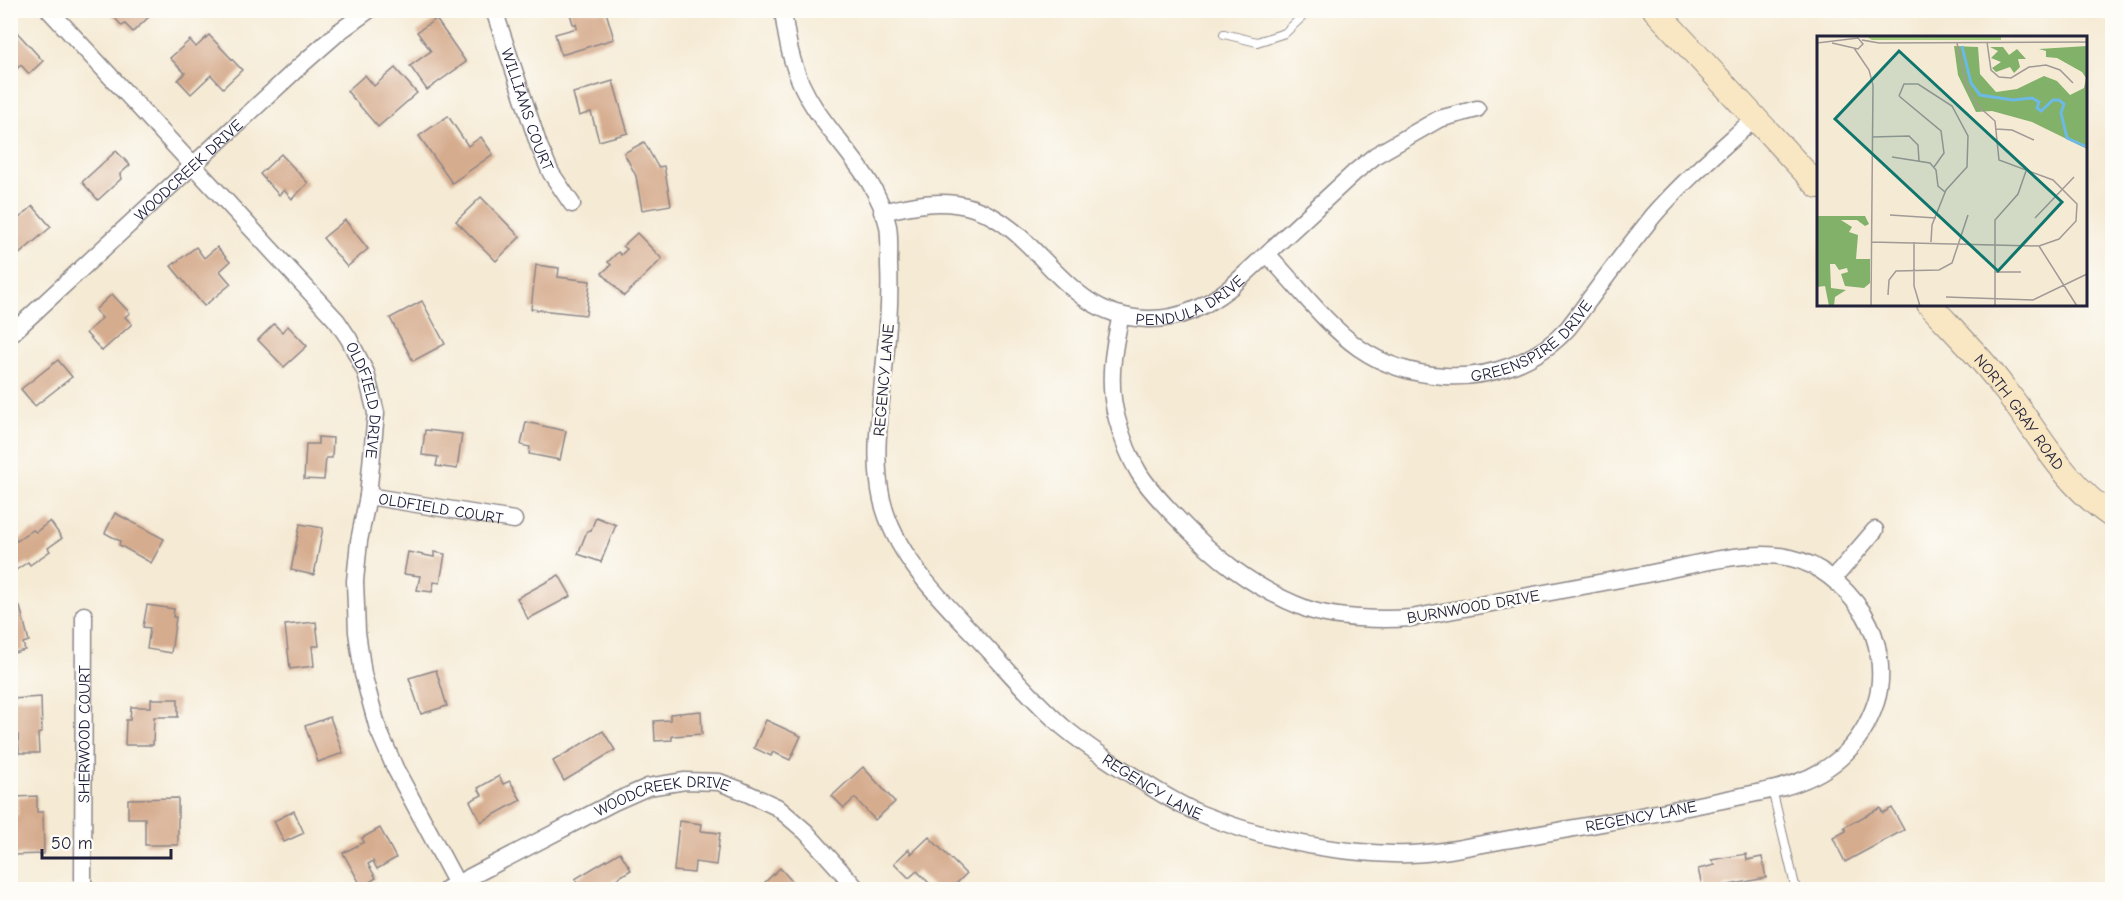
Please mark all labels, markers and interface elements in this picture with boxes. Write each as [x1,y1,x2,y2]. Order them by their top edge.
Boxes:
inset map [1817,36,2087,306]
street label: WILLIAMS COURT [497,46,557,174]
street label: WOODCREEK DRIVE [131,116,247,225]
street label: PENDULA DRIVE [1135,271,1248,329]
street label: GREENSPIRE DRIVE [1470,297,1596,385]
street label: REGENCY LANE [870,323,898,437]
street label: OLDFIELD DRIVE [342,339,384,460]
street label: NORTH GRAY ROAD [1970,351,2067,474]
street label: OLDFIELD COURT [377,490,505,528]
street label: BURNWOOD DRIVE [1405,586,1541,628]
street label: SHERWOOD COURT [75,664,94,803]
street label: REGENCY LANE [1099,751,1205,824]
street label: WOODCREEK DRIVE [592,773,733,820]
street label: REGENCY LANE [1584,797,1699,836]
scale bar [42,822,171,860]
text: 50 m [51,833,93,854]

